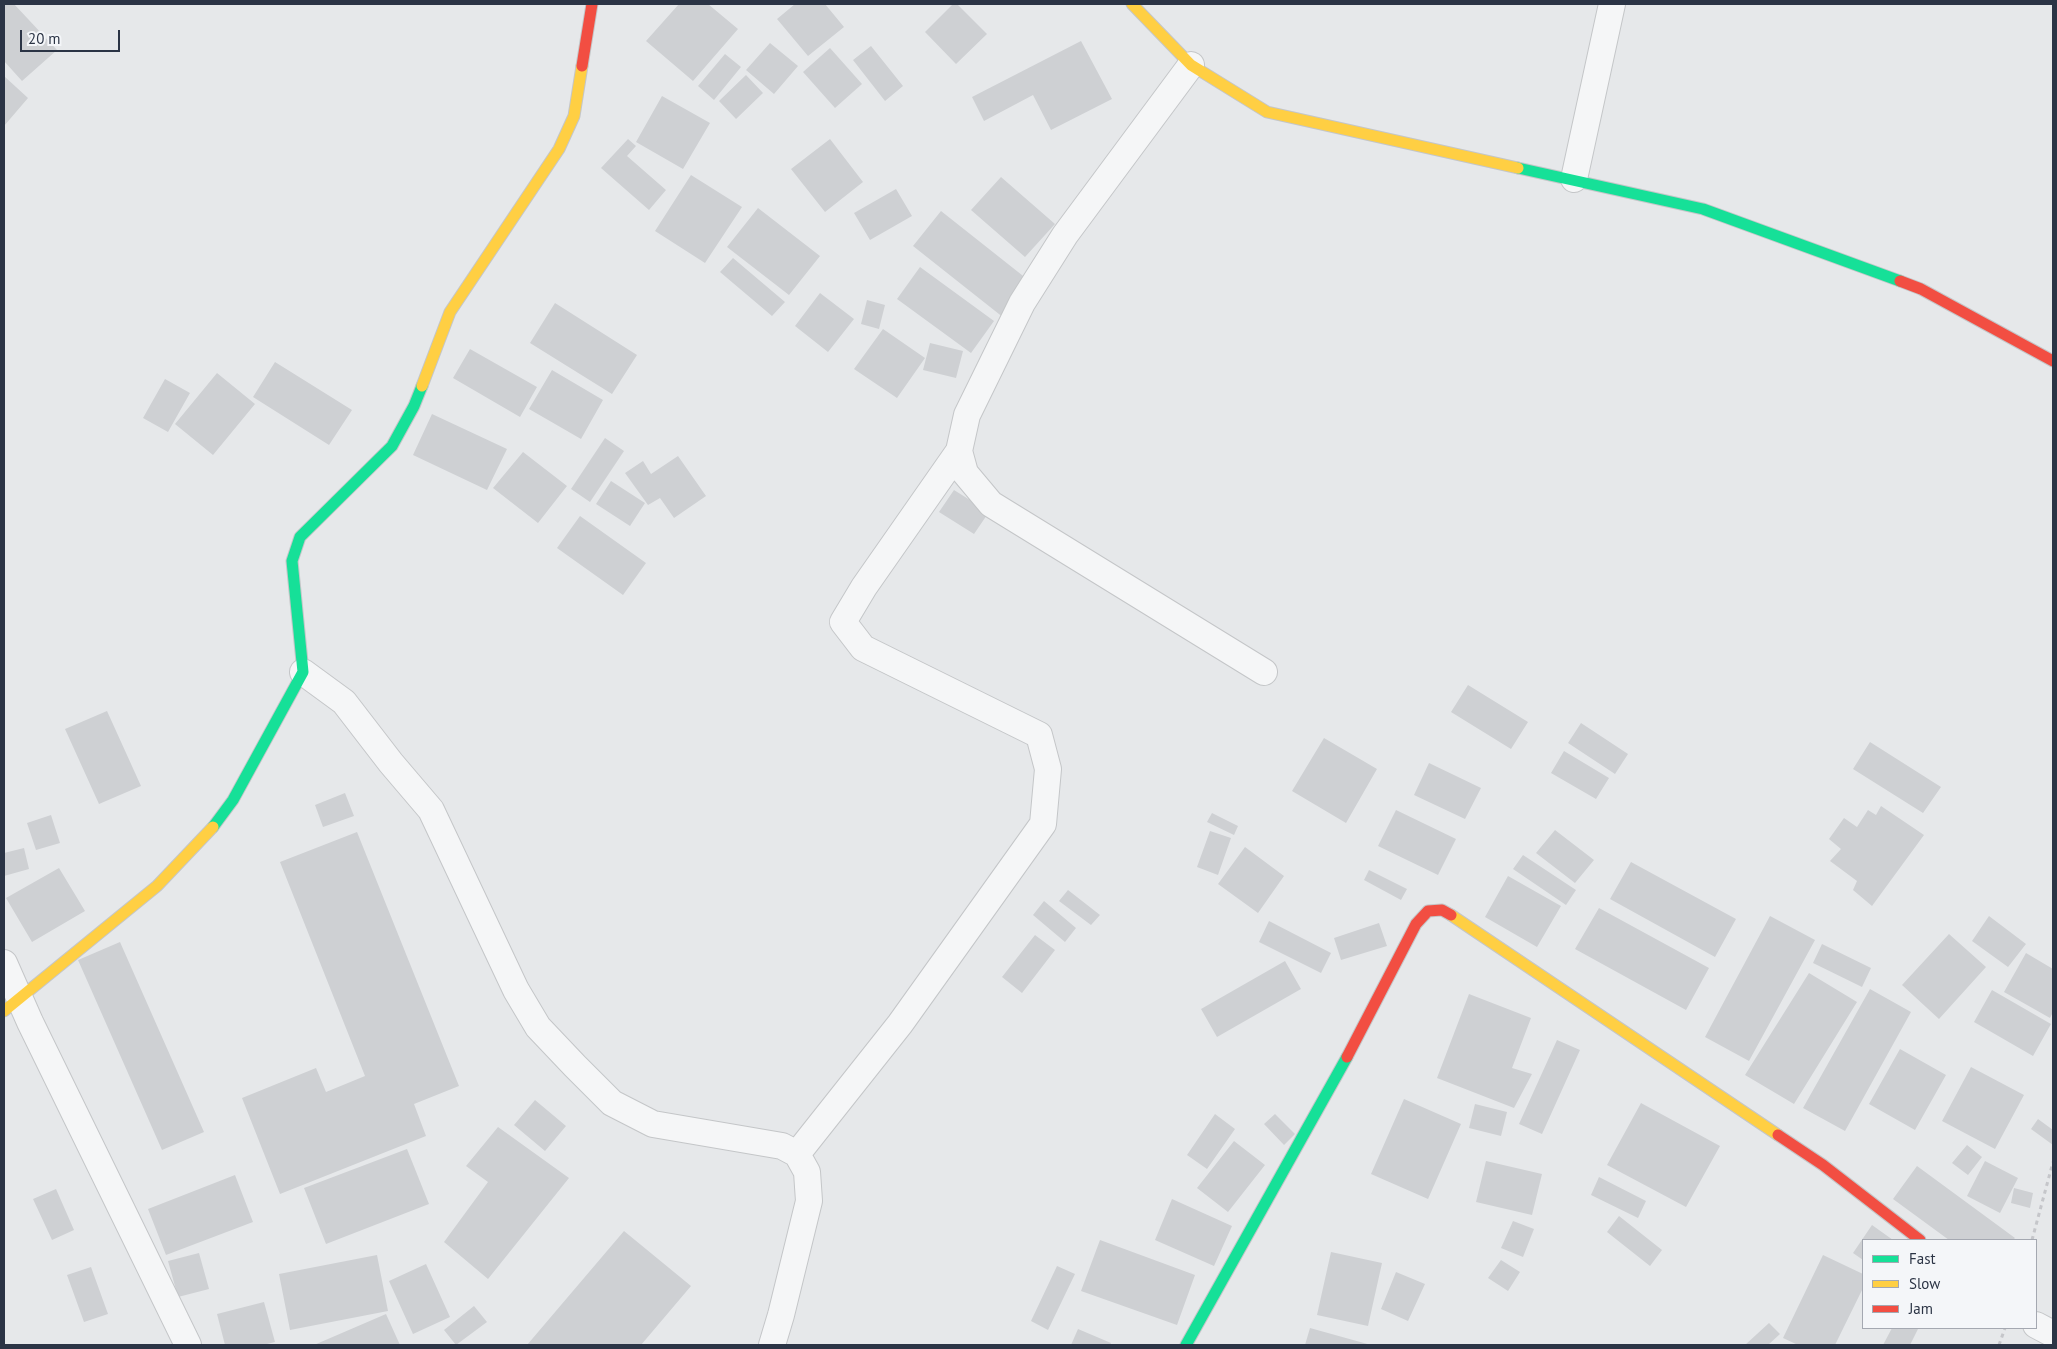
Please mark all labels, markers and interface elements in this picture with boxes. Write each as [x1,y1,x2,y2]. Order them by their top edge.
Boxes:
scale bar [22,20,122,52]
text: 20 m [28,29,61,48]
legend [1862,1239,2037,1329]
text: Fast [1909,1249,1936,1268]
text: Slow [1909,1274,1940,1293]
text: Jam [1909,1299,1933,1318]

